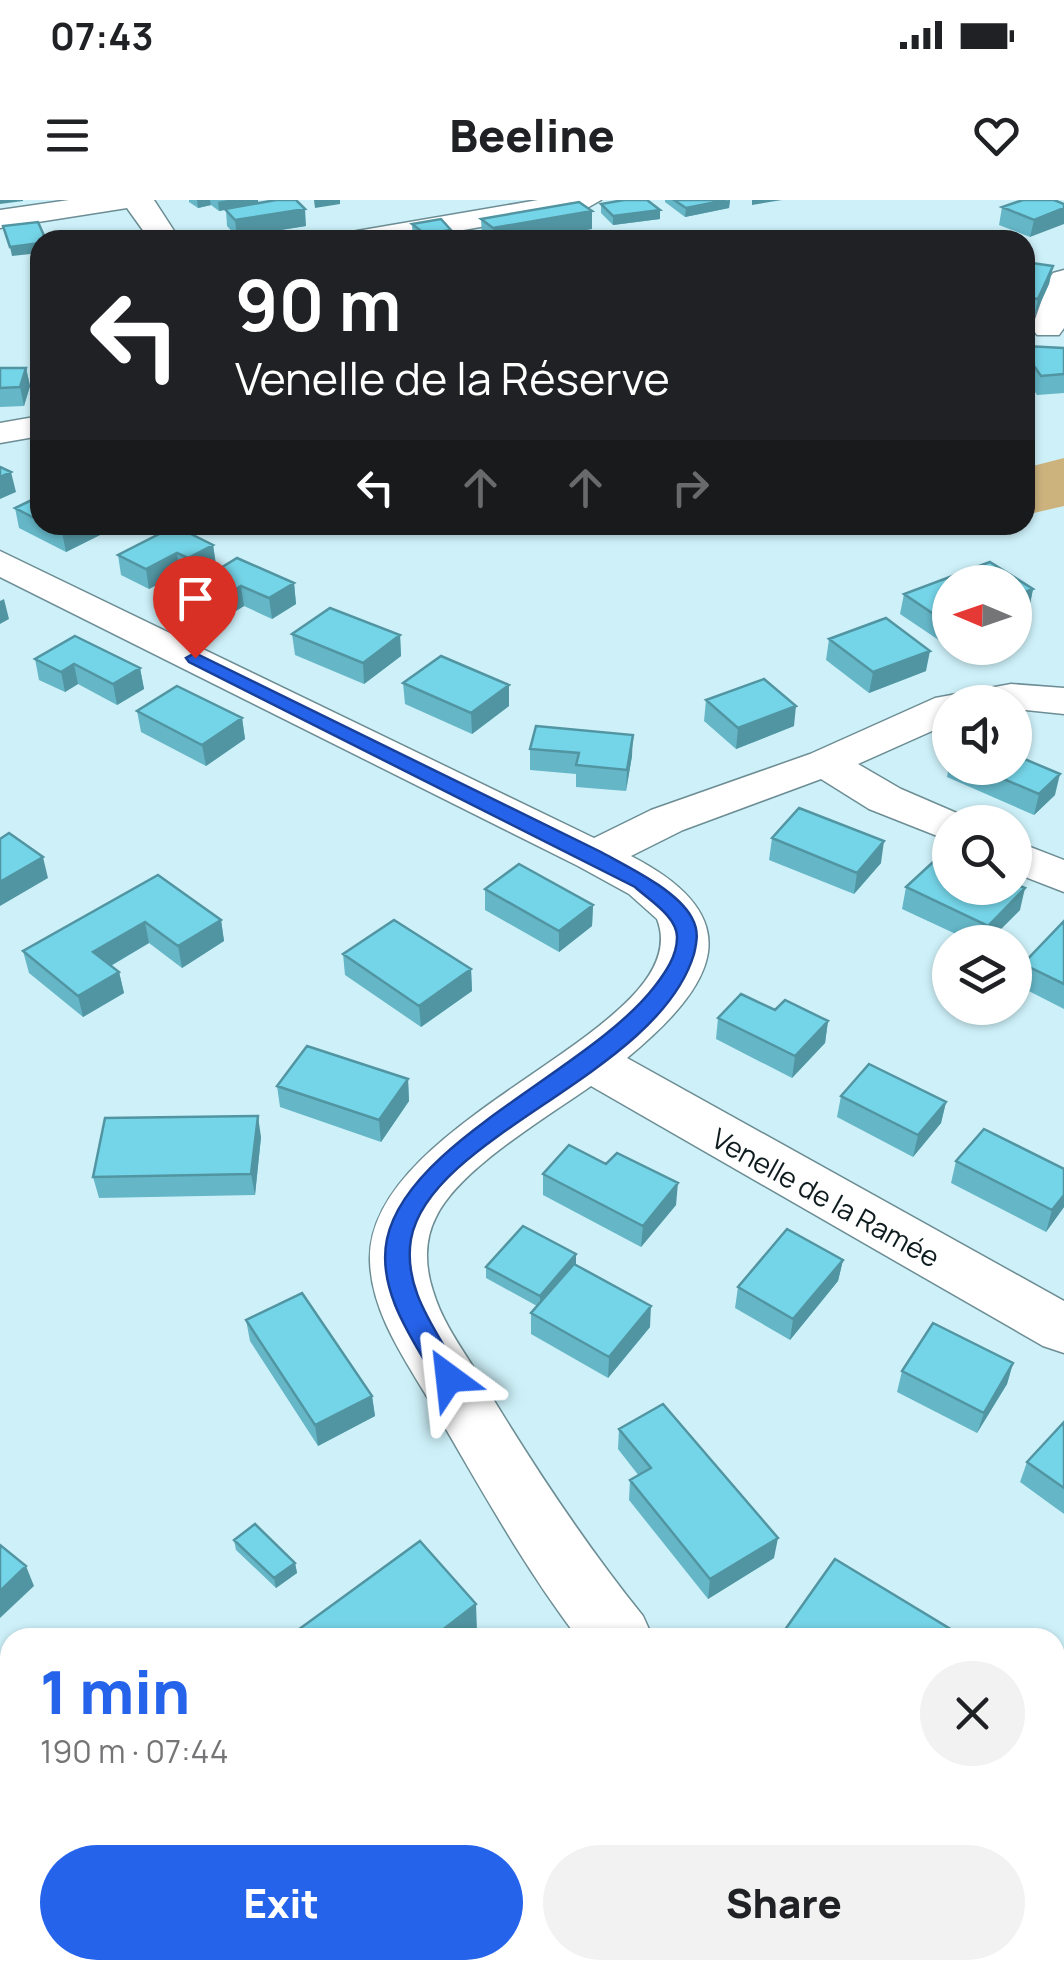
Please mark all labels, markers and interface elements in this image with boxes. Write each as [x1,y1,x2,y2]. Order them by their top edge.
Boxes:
text: 07:43 [50,9,154,61]
text: Beeline [449,104,615,166]
icon: menu [40,108,95,163]
icon: heart [969,108,1024,163]
text: 90 m [235,256,402,352]
icon: left [70,270,200,400]
text: Venelle de la Réserve [235,347,670,409]
icon: left [348,460,403,515]
icon: ahead [453,460,508,515]
icon: ahead [558,460,613,515]
icon: right [663,460,718,515]
pin [153,556,238,659]
north arrow [932,565,1032,665]
map controls [932,565,1032,1025]
icon: arrive [168,571,223,626]
button: sound [932,685,1032,785]
button: search [932,805,1032,905]
button: layers [932,925,1032,1025]
street label: Venelle de la Ramée [705,1119,947,1275]
position arrow [397,1326,501,1430]
text: 1 min [40,1650,190,1732]
button: close [920,1661,1025,1766]
text: 190 m · 07:44 [40,1729,229,1773]
button: Exit [40,1845,523,1960]
button: Share [543,1845,1025,1960]

